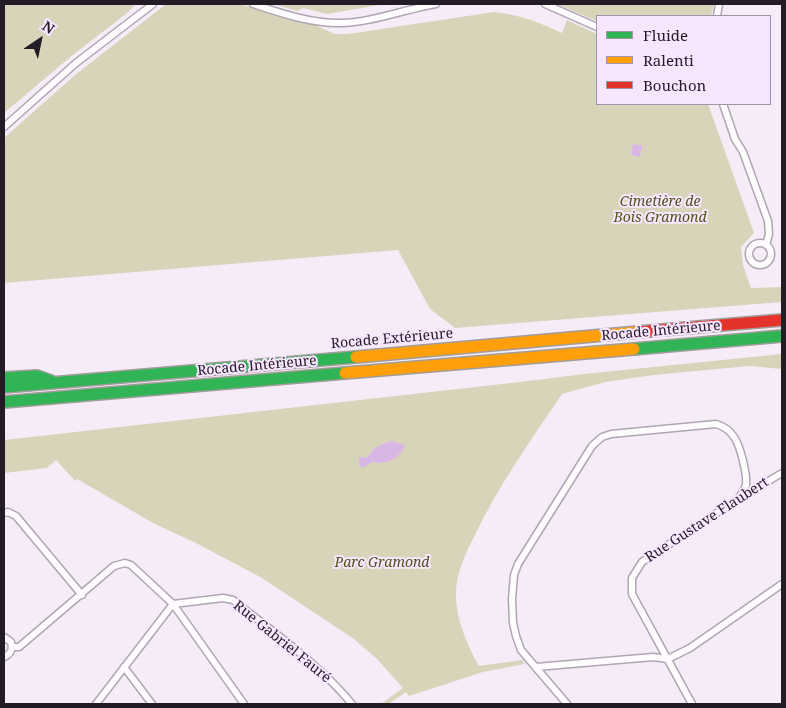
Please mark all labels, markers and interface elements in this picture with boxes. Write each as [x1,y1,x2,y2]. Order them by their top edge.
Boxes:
north arrow [15,15,65,65]
legend [596,15,771,105]
text: N [39,16,59,38]
text: Fluide [643,25,688,45]
text: Ralenti [643,50,694,70]
text: Bouchon [643,75,706,95]
park label: Cimetière de Bois Gramond [613,194,707,226]
street label: Rocade Intérieure [601,317,721,345]
street label: Rocade Extérieure [330,325,454,353]
street label: Rocade Intérieure [197,352,317,380]
street label: Rue Gustave Flaubert [642,474,772,566]
park label: Parc Gramond [335,555,429,571]
street label: Rue Gabriel Fauré [230,597,334,687]

